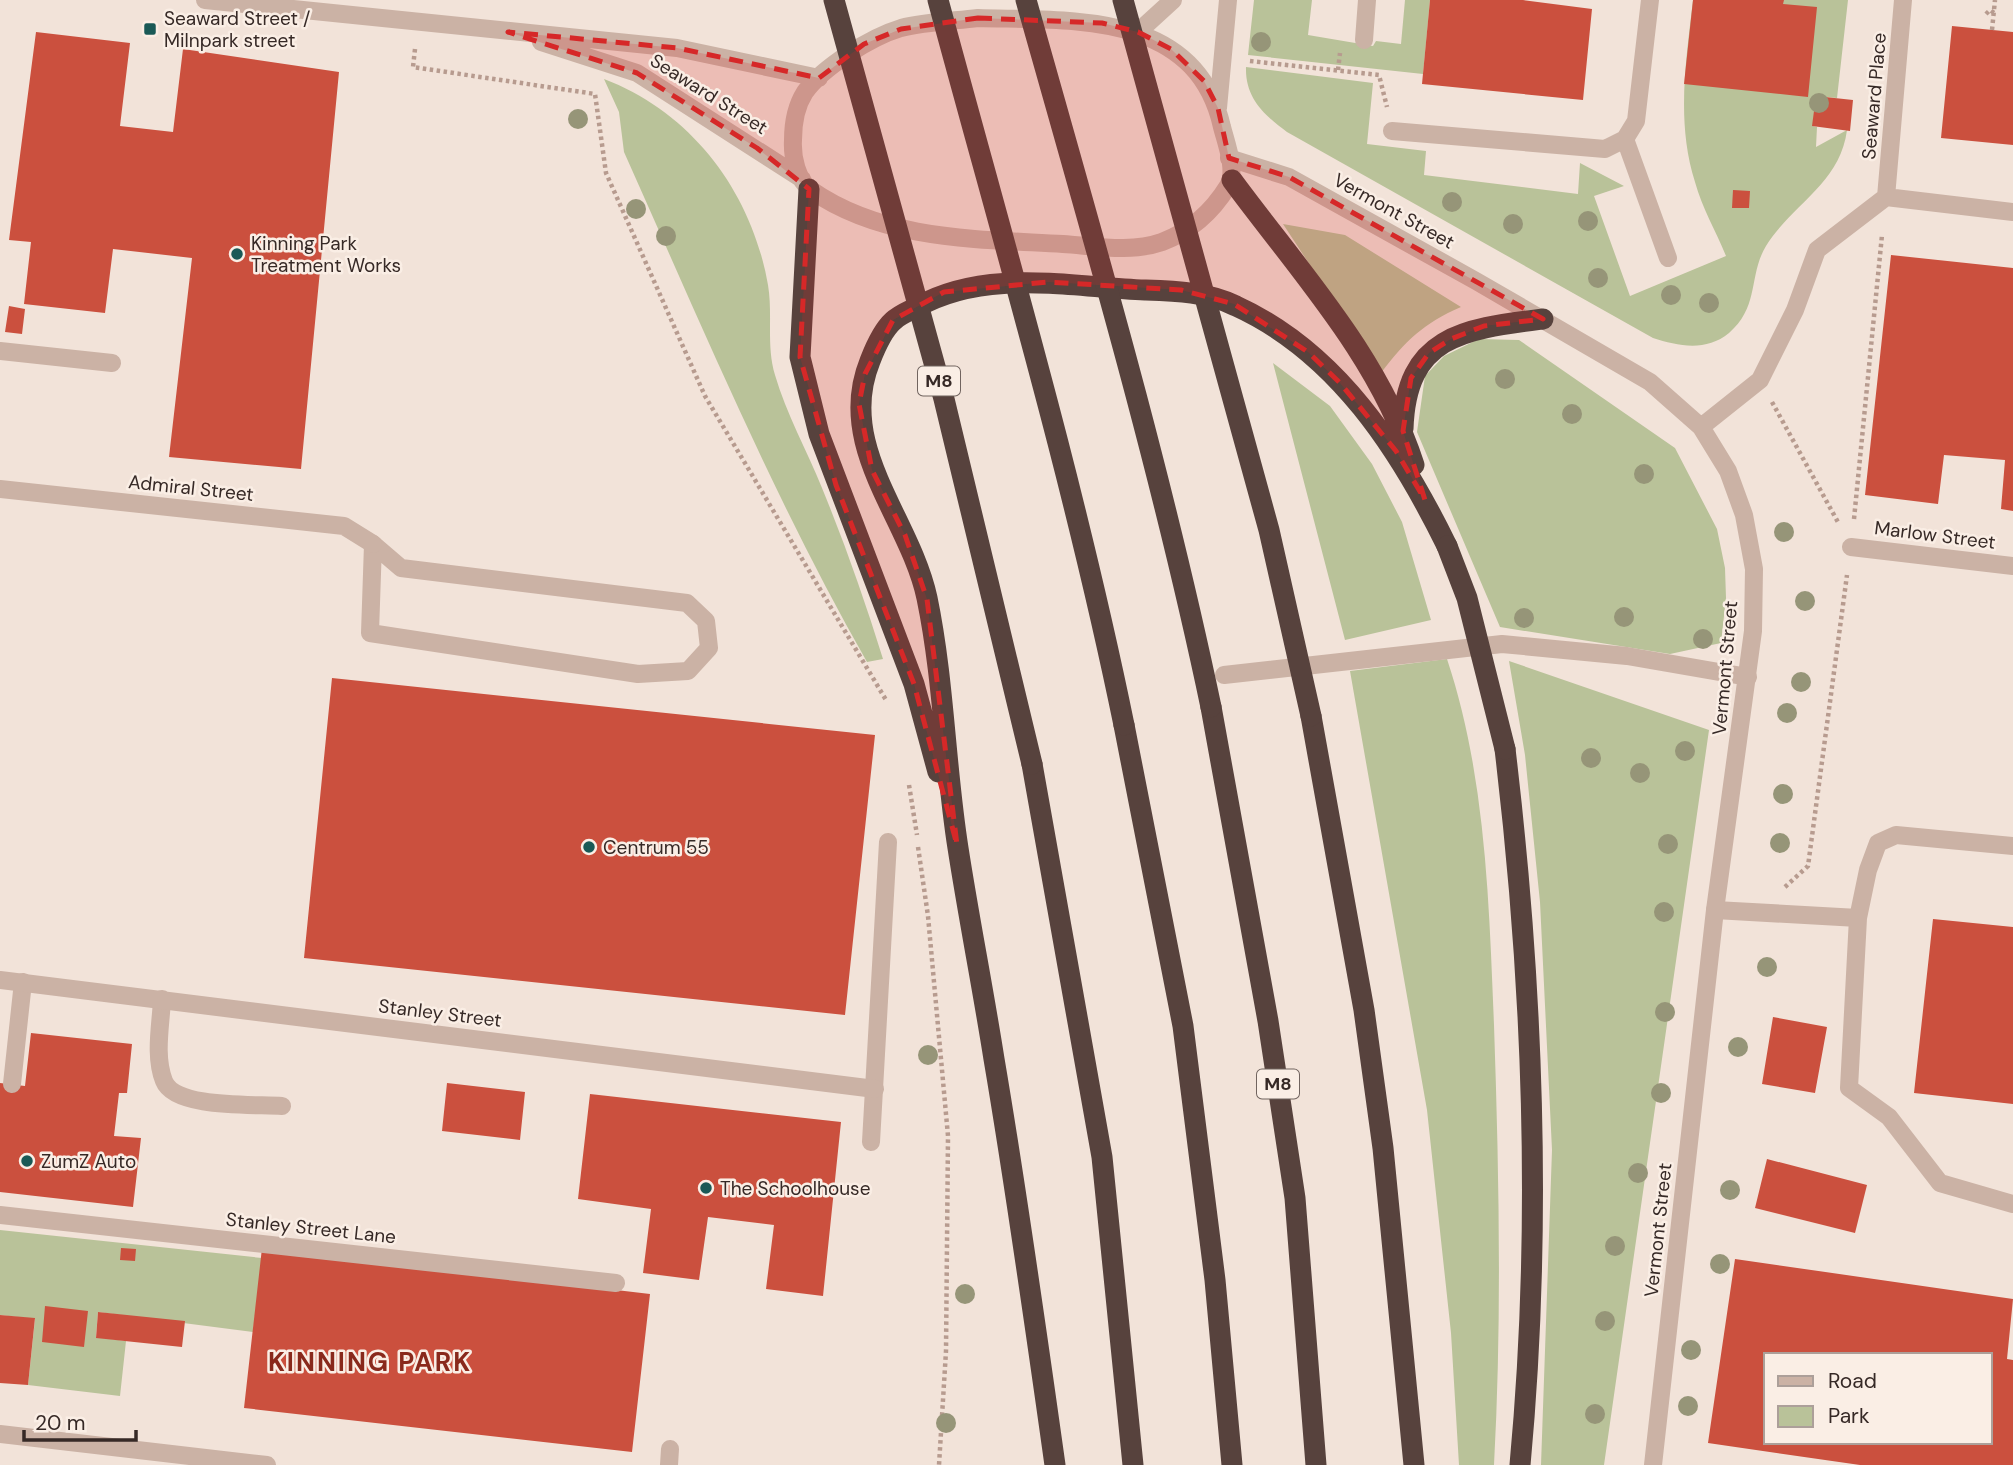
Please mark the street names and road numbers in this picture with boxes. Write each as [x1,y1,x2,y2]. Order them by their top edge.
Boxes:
street label: Seaward Place [1856,31,1892,161]
street label: Seaward Street [646,48,772,140]
street label: Vermont Street [1329,167,1459,255]
road number: M8 [918,366,960,396]
street label: Admiral Street [127,469,255,507]
street label: Marlow Street [1873,515,1997,555]
street label: Vermont Street [1707,600,1743,736]
street label: Stanley Street [377,993,503,1033]
road number: M8 [1257,1070,1299,1098]
street label: Vermont Street [1639,1162,1677,1298]
street label: Stanley Street Lane [225,1207,397,1249]

